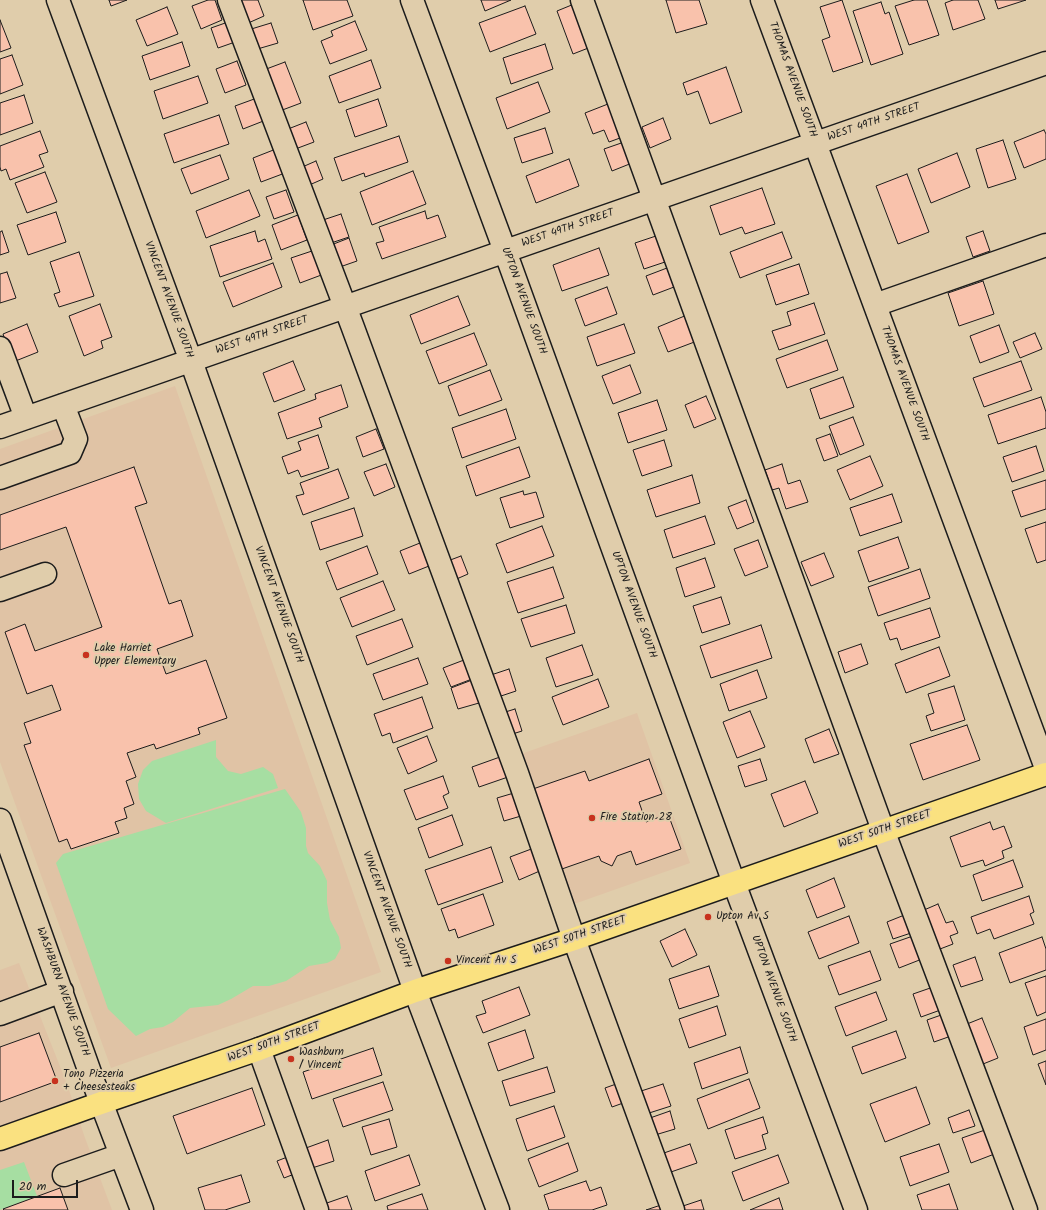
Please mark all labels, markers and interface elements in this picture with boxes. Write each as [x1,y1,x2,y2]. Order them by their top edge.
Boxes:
street label: THOMAS AVENUE SOUTH [765,20,819,140]
street label: WEST 49TH STREET [826,101,922,145]
street label: WEST 49TH STREET [520,207,616,251]
street label: VINCENT AVENUE SOUTH [141,240,195,360]
street label: UPTON AVENUE SOUTH [497,246,549,356]
street label: WEST 49TH STREET [214,314,310,358]
street label: THOMAS AVENUE SOUTH [877,324,931,444]
street label: VINCENT AVENUE SOUTH [251,545,305,665]
street label: UPTON AVENUE SOUTH [607,550,659,660]
place label: Lake Harriet Upper Elementary [94,642,176,668]
marker: Lake Harriet Upper Elementary [81,650,91,660]
street label: WEST 50TH STREET [837,808,933,852]
place label: Fire Station 28 [600,811,672,825]
marker: Fire Station 28 [587,813,597,823]
street label: VINCENT AVENUE SOUTH [359,850,413,970]
place label: Upton Av S [716,910,769,924]
marker: Upton Av S [703,912,713,922]
street label: WEST 50TH STREET [532,914,628,958]
street label: WASHBURN AVENUE SOUTH [32,926,92,1058]
street label: UPTON AVENUE SOUTH [747,934,799,1044]
place label: Vincent Av S [456,954,516,968]
marker: Vincent Av S [443,956,453,966]
street label: WEST 50TH STREET [226,1020,322,1066]
place label: Washburn / Vincent [299,1046,344,1072]
marker: Washburn / Vincent [286,1054,296,1064]
place label: Tono Pizzeria + Cheesesteaks [63,1068,135,1094]
marker: Tono Pizzeria + Cheesesteaks [50,1076,60,1086]
scale bar [14,1172,80,1198]
text: 20 m [19,1177,46,1196]

